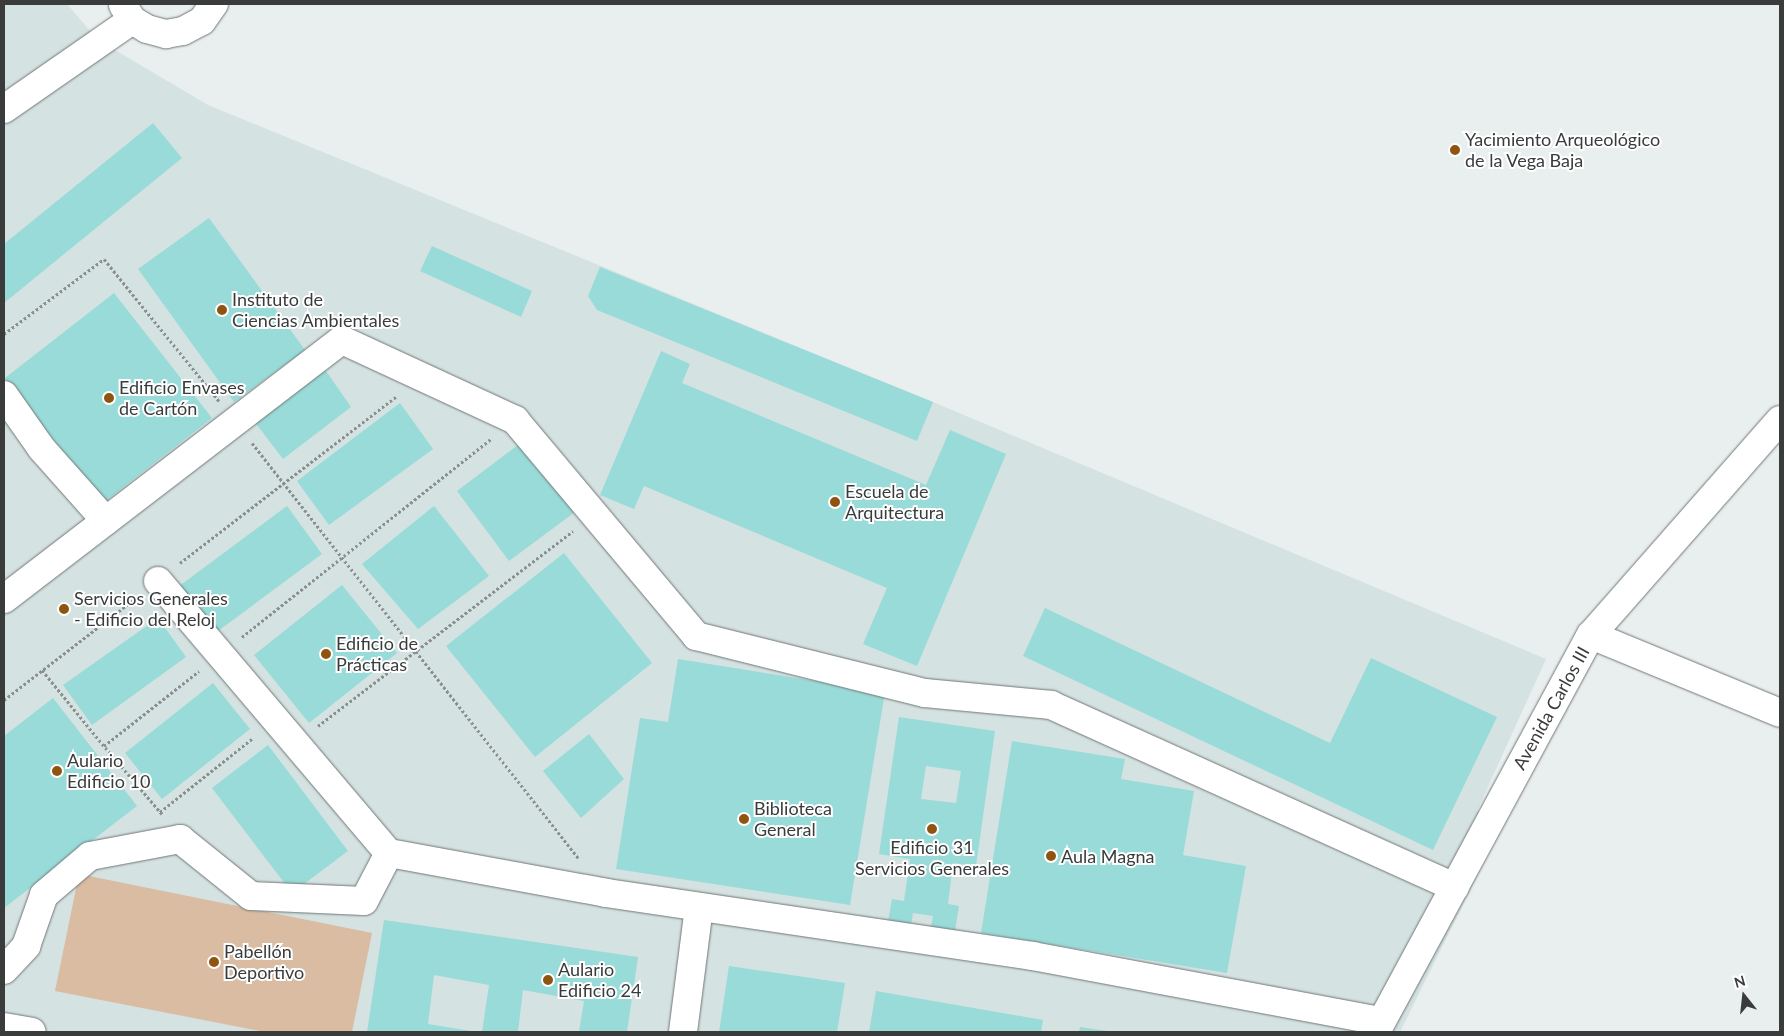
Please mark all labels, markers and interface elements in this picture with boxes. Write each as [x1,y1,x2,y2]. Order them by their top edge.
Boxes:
place label: Yacimiento Arqueológico de la Vega Baja [1465,129,1661,172]
marker: Yacimiento Arqueológico de la Vega Baja [1449,144,1461,156]
place label: Instituto de Ciencias Ambientales [232,289,400,332]
marker: Instituto de Ciencias Ambientales [216,304,228,316]
place label: Edificio Envases de Cartón [119,377,245,419]
marker: Edificio Envases de Cartón [103,392,115,404]
place label: Escuela de Arquitectura [845,481,944,524]
marker: Escuela de Arquitectura [829,496,841,508]
place label: Servicios Generales - Edificio del Reloj [74,588,228,630]
marker: Servicios Generales - Edificio del Reloj [58,603,70,615]
place label: Edificio de Prácticas [336,633,418,676]
street label: Avenida Carlos III [1508,643,1594,773]
marker: Edificio de Prácticas [320,648,332,660]
place label: Aulario Edificio 10 [67,750,150,792]
marker: Aulario Edificio 10 [51,765,63,777]
place label: Biblioteca General [754,798,832,841]
marker: Biblioteca General [738,813,750,825]
marker: Edificio 31 Servicios Generales [926,823,938,835]
place label: Edificio 31 Servicios Generales [855,837,1009,880]
place label: Aula Magna [1061,845,1155,867]
marker: Aula Magna [1045,850,1057,862]
place label: Pabellón Deportivo [224,941,304,984]
marker: Pabellón Deportivo [208,956,220,968]
place label: Aulario Edificio 24 [558,959,641,1002]
north arrow [1719,971,1769,1021]
text: N [1732,971,1747,991]
marker: Aulario Edificio 24 [542,974,554,986]

